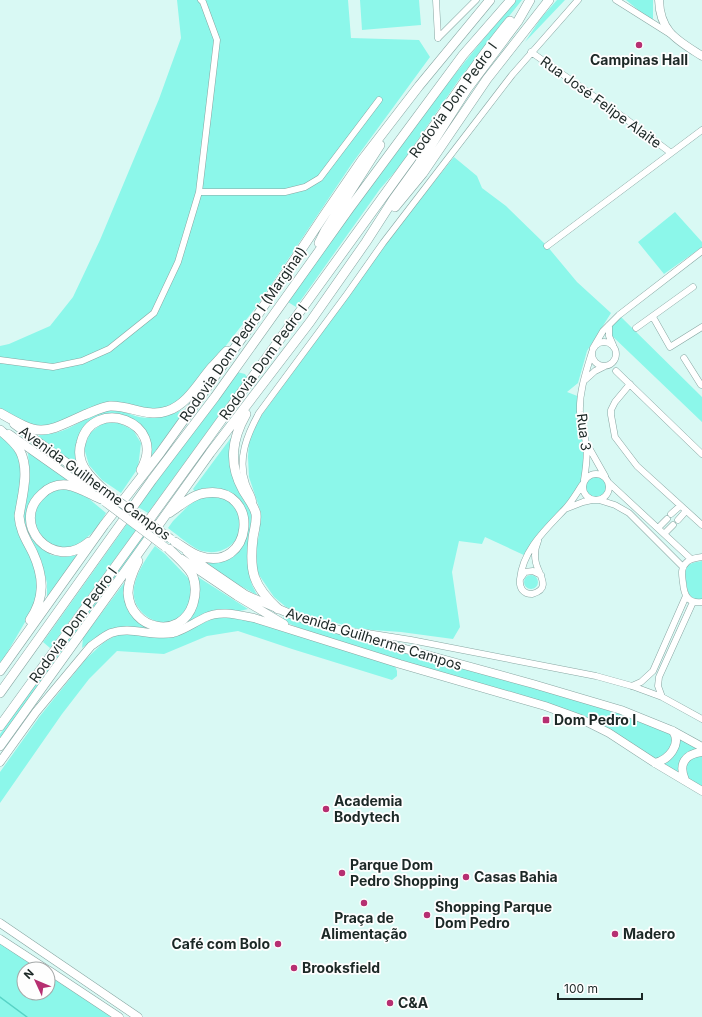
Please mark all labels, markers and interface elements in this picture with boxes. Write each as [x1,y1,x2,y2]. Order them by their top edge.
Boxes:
street label: Rodovia Dom Pedro I [405,39,500,161]
marker: Campinas Hall [634,40,644,50]
place label: Campinas Hall [590,51,688,68]
street label: Rua José Felipe Alaite [538,52,665,151]
street label: Rodovia Dom Pedro I (Marginal) [176,243,310,425]
street label: Rodovia Dom Pedro I [216,301,310,423]
street label: Rua 3 [574,412,595,452]
street label: Avenida Guilherme Campos [16,422,174,543]
street label: Rodovia Dom Pedro I [25,564,120,686]
street label: Avenida Guilherme Campos [284,604,464,673]
place label: Dom Pedro I [554,711,636,728]
marker: Dom Pedro I [541,715,551,725]
place label: Academia Bodytech [334,792,403,825]
marker: Academia Bodytech [321,804,331,814]
place label: Parque Dom Pedro Shopping [350,856,459,889]
marker: Parque Dom Pedro Shopping [337,868,347,878]
place label: Casas Bahia [474,868,558,885]
marker: Casas Bahia [461,872,471,882]
marker: Praça de Alimentação [359,898,369,908]
place label: Shopping Parque Dom Pedro [435,898,552,931]
place label: Praça de Alimentação [321,909,408,942]
marker: Shopping Parque Dom Pedro [422,910,432,920]
place label: Madero [623,925,676,942]
marker: Madero [610,929,620,939]
place label: Café com Bolo [171,935,270,952]
marker: Café com Bolo [273,939,283,949]
place label: Brooksfield [302,959,380,976]
north arrow [16,961,56,1001]
marker: Brooksfield [289,963,299,973]
text: N [21,966,37,982]
scale bar [558,975,642,1001]
text: 100 m [564,981,598,996]
place label: C&A [398,994,429,1011]
marker: C&A [385,998,395,1008]

